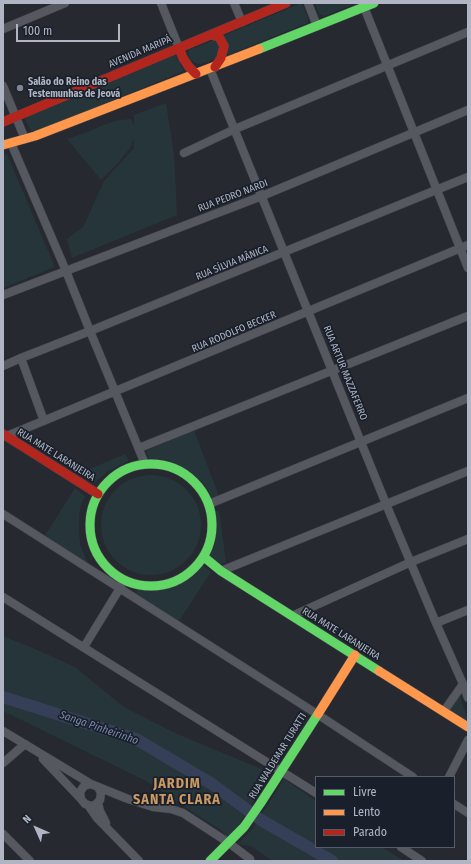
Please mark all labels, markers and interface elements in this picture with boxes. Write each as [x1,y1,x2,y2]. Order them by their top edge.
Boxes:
scale bar [18,16,122,42]
text: 100 m [23,24,52,38]
street label: AVENIDA MARIPÁ [107,33,173,71]
place label: Salão do Reino das Testemunhas de Jeová [28,76,120,100]
marker: Salão do Reino das Testemunhas de Jeová [15,83,25,93]
street label: RUA PEDRO NARDI [196,177,270,215]
street label: RUA SÍLVIA MÂNICA [194,243,270,283]
street label: RUA RODOLFO BECKER [190,309,278,355]
street label: RUA ARTUR MAZZAFERRO [321,324,369,422]
street label: RUA MATE LARANJEIRA [15,426,97,484]
street label: RUA MATE LARANJEIRA [300,605,382,663]
water label: Sanga Pinheirinho [58,708,140,748]
street label: RUA WALDEMAR TURATTI [247,711,309,801]
district label: JARDIM SANTA CLARA [133,776,221,808]
legend [315,776,455,848]
text: Livre [353,785,376,799]
text: Lento [353,805,380,819]
north arrow [16,808,56,848]
text: N [20,812,34,826]
text: Parado [353,825,387,839]

